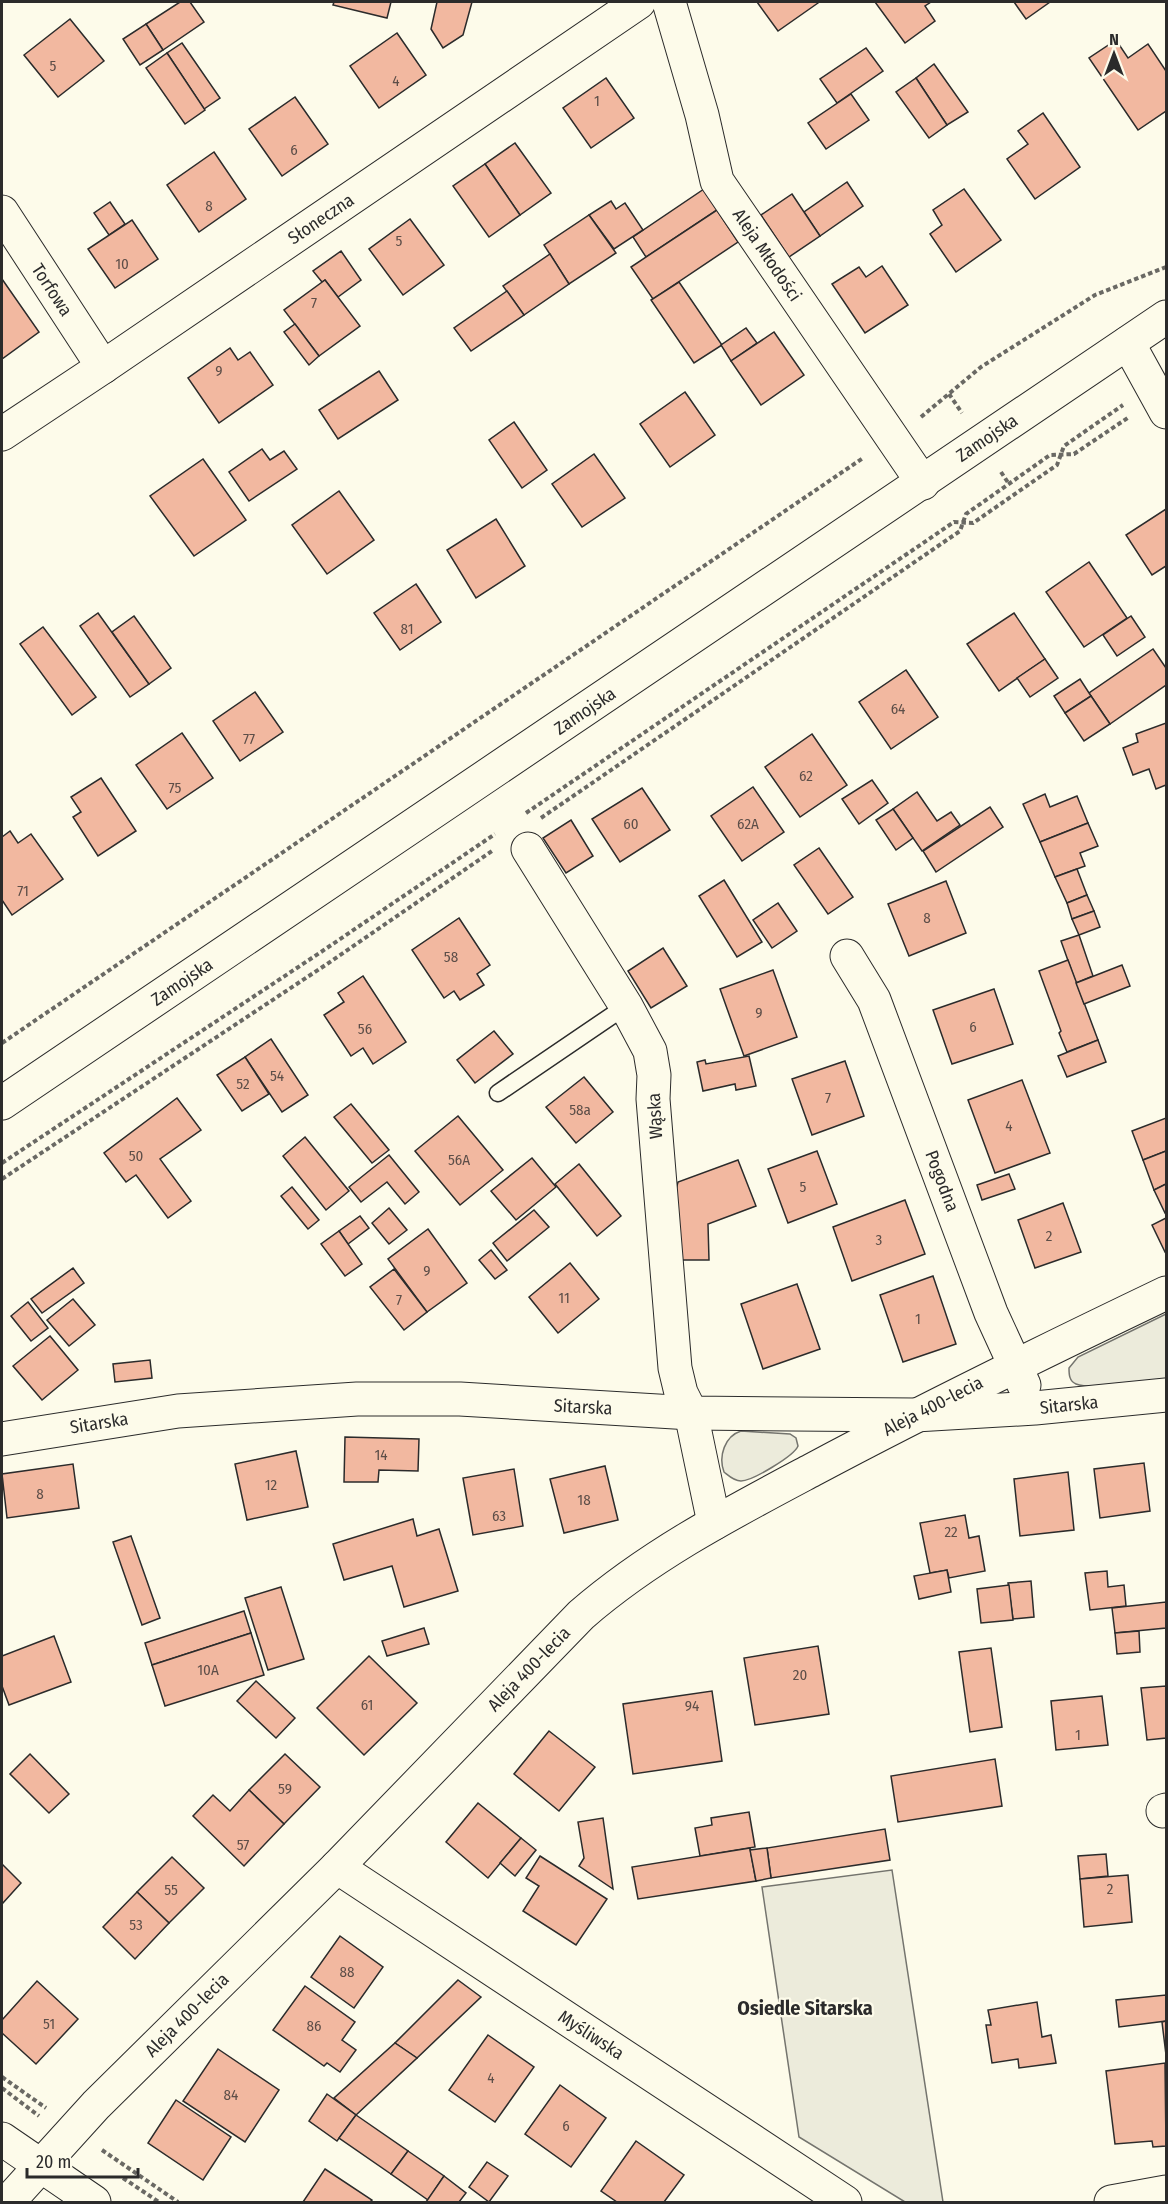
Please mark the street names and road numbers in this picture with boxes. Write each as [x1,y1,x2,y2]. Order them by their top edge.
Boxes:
street label: Słoneczna [284,189,358,249]
street label: Aleja Młodości [728,205,806,305]
street label: Torfowa [27,260,77,321]
street label: Zamojska [952,409,1022,467]
street label: Zamojska [550,682,620,740]
street label: Zamojska [147,953,217,1011]
street label: Wąska [643,1092,667,1140]
street label: Pogodna [920,1147,964,1215]
street label: Aleja 400-lecia [879,1371,987,1441]
street label: Sitarska [1039,1391,1100,1419]
street label: Sitarska [553,1394,613,1420]
street label: Sitarska [68,1408,130,1438]
street label: Aleja 400-lecia [483,1622,575,1716]
street label: Aleja 400-lecia [141,1968,234,2061]
street label: Myśliwska [554,2006,628,2064]

